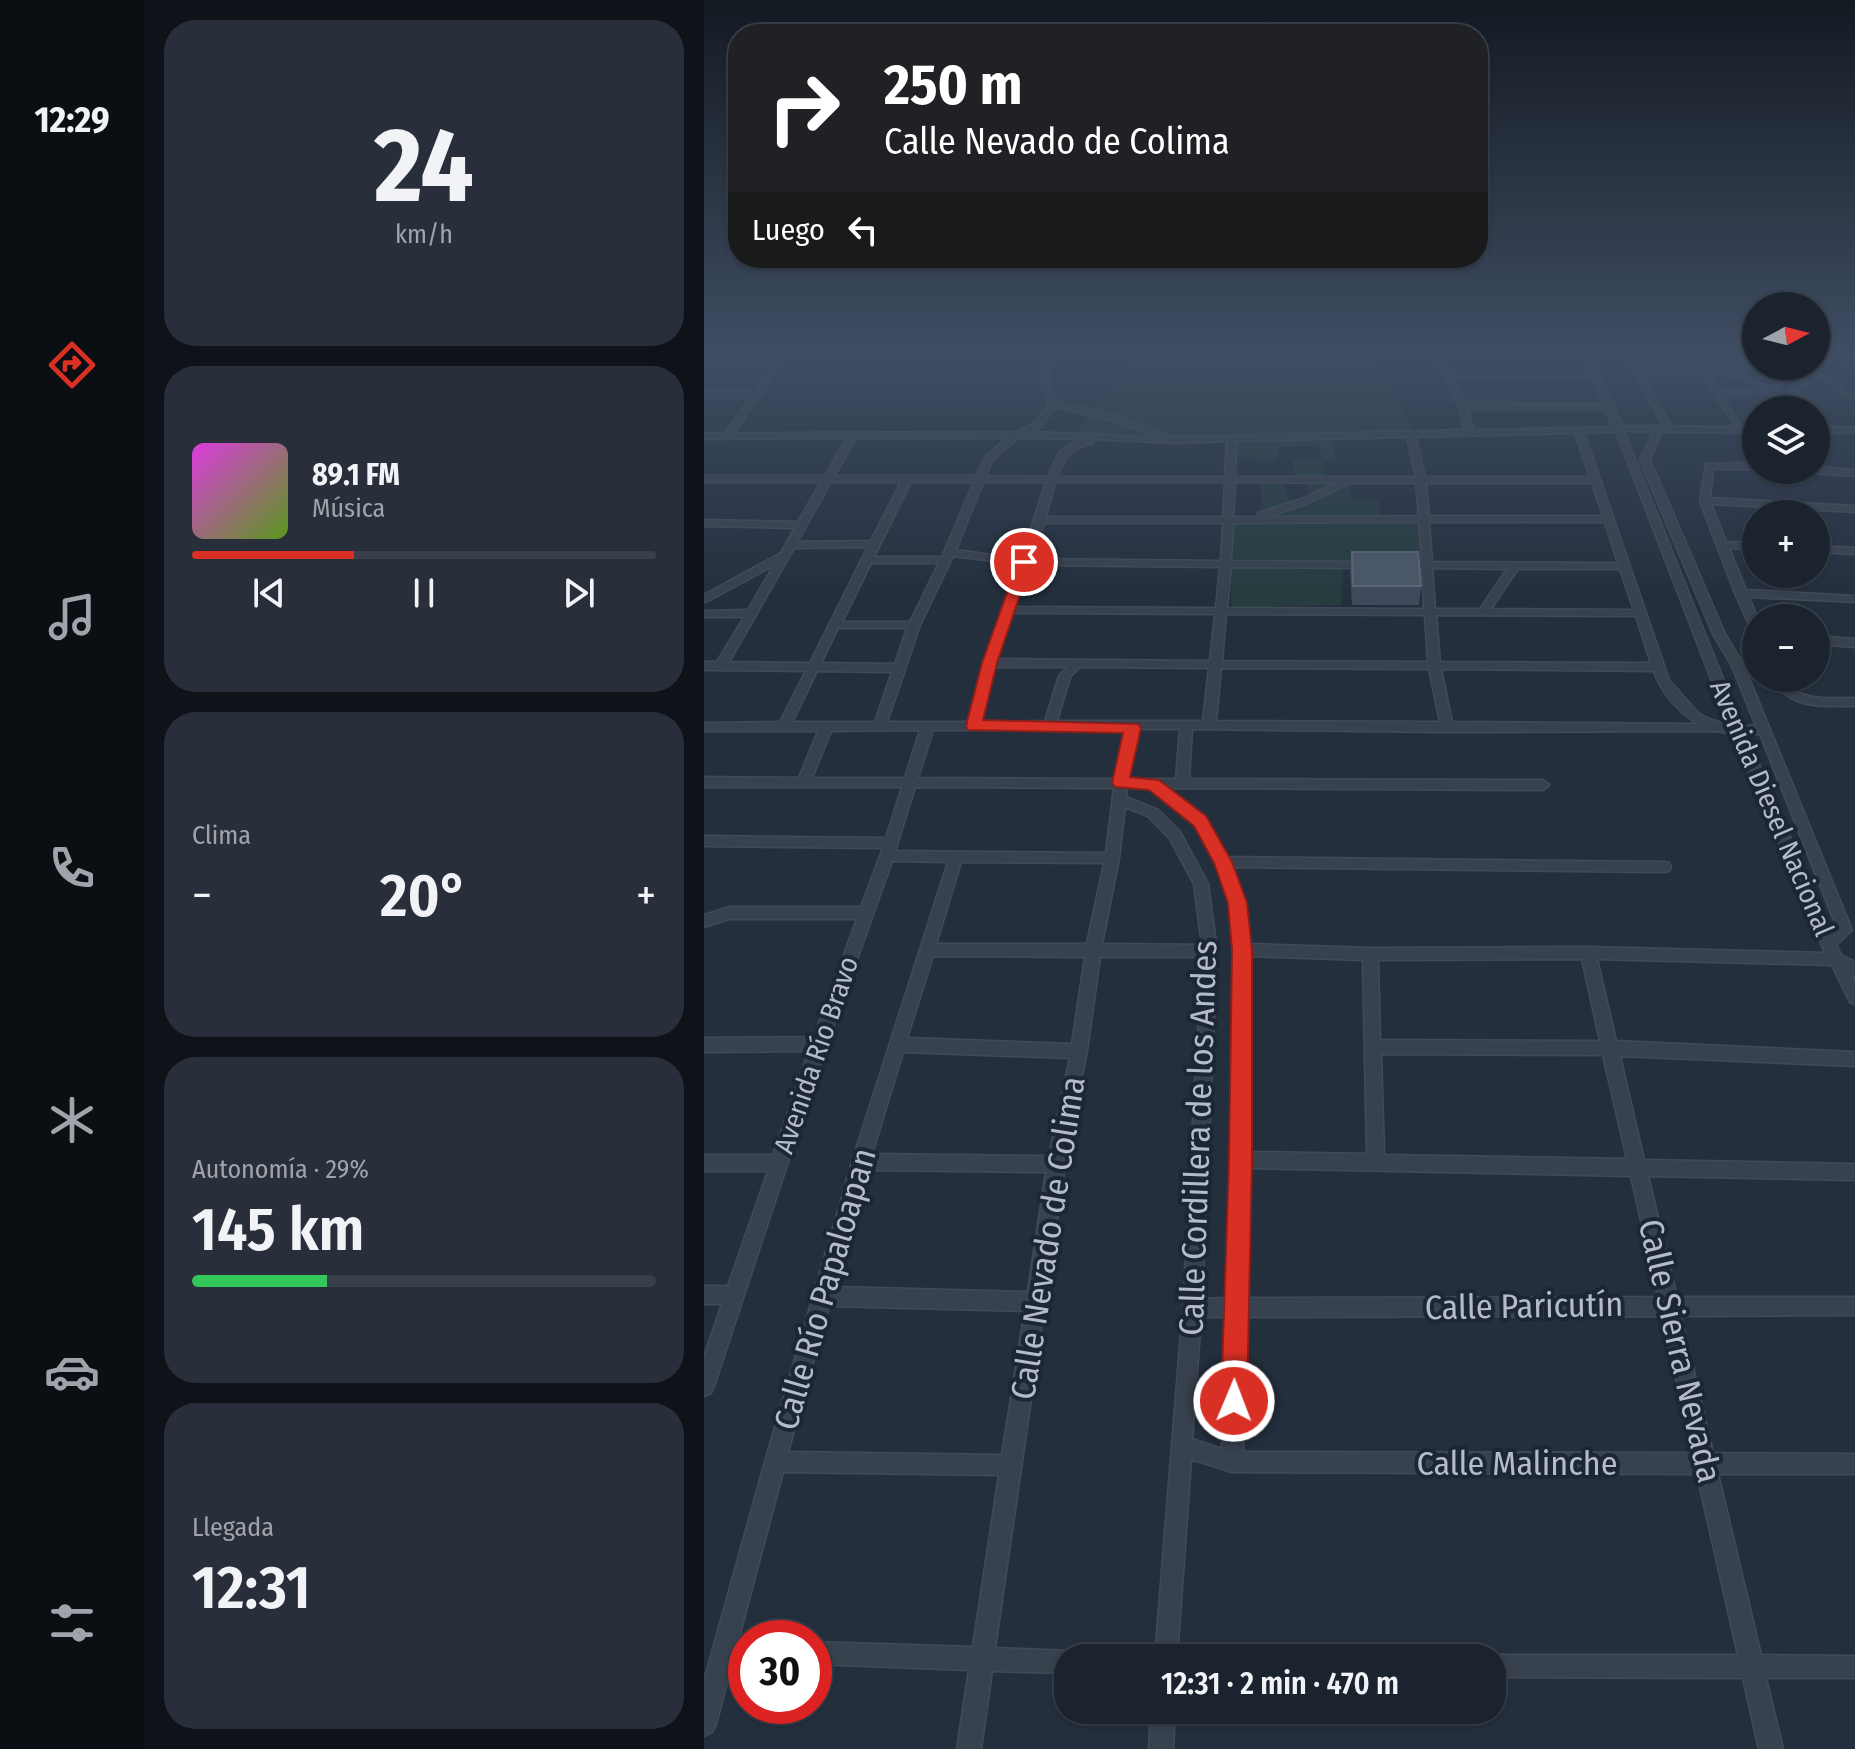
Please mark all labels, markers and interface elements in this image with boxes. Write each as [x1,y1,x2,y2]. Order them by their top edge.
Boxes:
text: 250 m [884,52,1022,119]
icon: right [752,56,856,160]
text: 12:29 [34,98,110,142]
text: 24 [374,104,474,229]
text: Calle Nevado de Colima [884,120,1230,164]
icon: left [841,208,885,252]
text: Luego [752,212,825,248]
text: km/h [395,219,453,250]
north arrow [1742,292,1830,380]
map controls [1742,292,1830,692]
icon: directions [44,337,100,393]
button: layers [1742,396,1830,484]
text: 89.1 FM [312,457,400,493]
text: Música [312,493,385,524]
button: + [1742,500,1830,588]
pin [990,528,1058,596]
icon: arrive [1002,540,1046,584]
icon: previous [247,571,291,615]
icon: pause [402,571,446,615]
icon: next [557,571,601,615]
icon: music [44,589,100,645]
button: − [1742,604,1830,692]
street label: Avenida Diesel Nacional [1703,675,1841,941]
text: Clima [192,820,251,851]
icon: phone [44,840,100,896]
text: 20° [380,860,468,932]
text: − [192,869,212,922]
text: + [636,869,656,922]
street label: Calle Cordillera de los Andes [1171,940,1225,1336]
street label: Avenida Río Bravo [767,952,865,1158]
street label: Calle Nevado de Colima [1002,1074,1094,1402]
icon: climate [44,1092,100,1148]
street label: Calle Río Papaloapan [765,1143,885,1435]
text: Autonomía · 29% [192,1154,369,1185]
text: 145 km [192,1194,364,1266]
street label: Calle Sierra Nevada [1630,1215,1730,1487]
street label: Calle Paricutín [1424,1284,1624,1328]
icon: car [44,1344,100,1400]
position arrow [1192,1359,1276,1443]
street label: Calle Malinche [1416,1443,1618,1484]
text: Llegada [192,1512,274,1543]
text: 12:31 [192,1552,311,1624]
icon: filters [44,1595,100,1651]
speed limit sign: 30 [728,1620,832,1724]
text: 12:31 · 2 min · 470 m [1161,1666,1399,1702]

